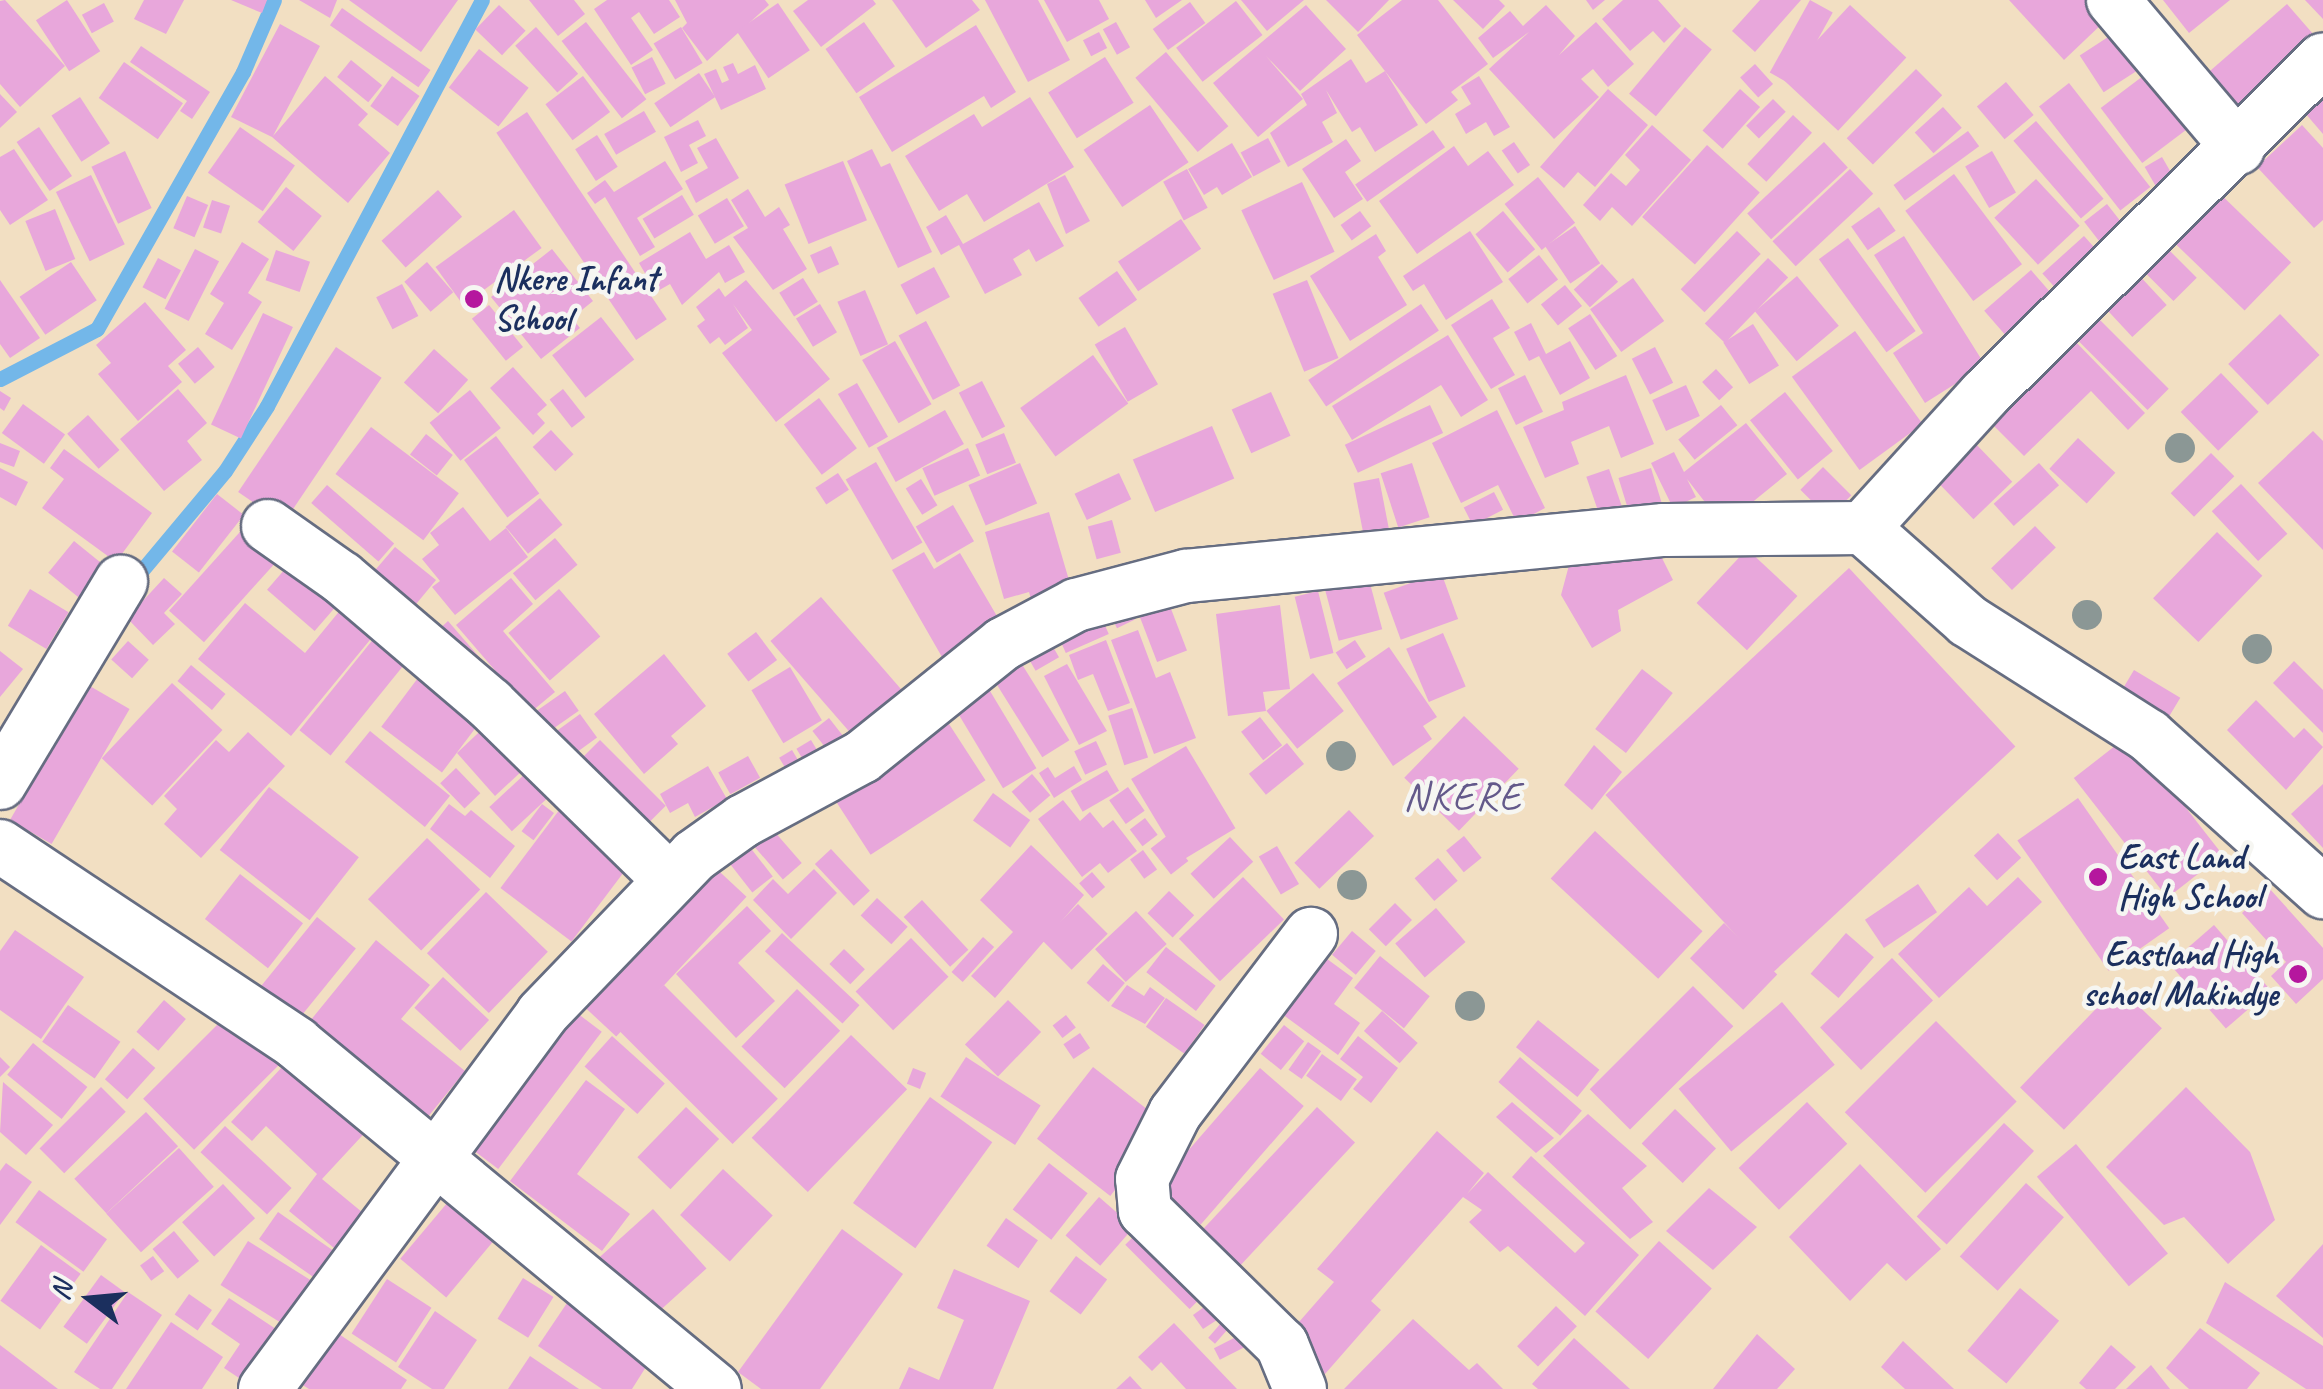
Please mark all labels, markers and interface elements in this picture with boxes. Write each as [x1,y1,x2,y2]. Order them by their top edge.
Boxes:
place label: Nkere Infant School [494,258,658,340]
marker: Nkere Infant School [463,288,485,310]
district label: NKERE [1404,772,1522,820]
place label: East Land High School [2118,836,2260,918]
marker: East Land High School [2087,866,2109,888]
place label: Eastland High school Makindye [2082,933,2278,1015]
marker: Eastland High school Makindye [2287,963,2309,985]
north arrow [40,1249,140,1349]
text: N [41,1277,80,1304]

